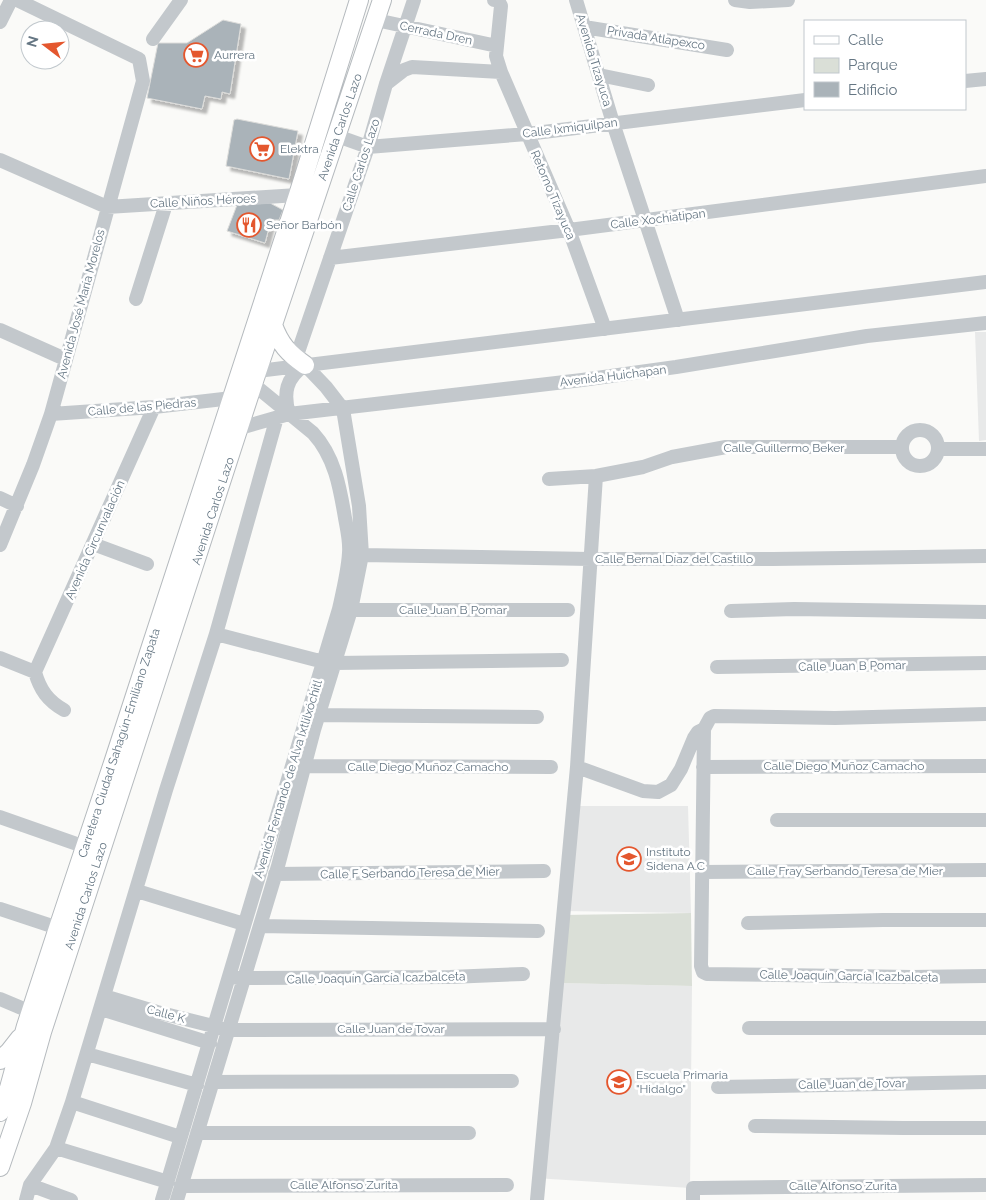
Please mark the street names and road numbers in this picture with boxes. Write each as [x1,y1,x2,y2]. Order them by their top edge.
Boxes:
street label: Avenida Tizayuca [573,12,615,108]
street label: Cerrada Dren [398,18,474,48]
street label: Privada Atlapexco [606,23,706,53]
street label: Avenida Carlos Lazo [315,72,365,182]
street label: Calle Ixmiquilpan [522,115,618,141]
street label: Calle Carlos Lazo [339,117,383,213]
street label: Retorno Tizayuca [528,148,578,242]
street label: Calle Niños Héroes [150,191,257,211]
street label: Calle Xochiatipan [610,206,706,232]
street label: Avenida José María Morelos [54,227,108,380]
street label: Avenida Huichapan [559,363,667,389]
street label: Calle de las Piedras [87,395,197,419]
street label: Calle Guillermo Beker [723,441,845,455]
street label: Avenida Carlos Lazo [189,455,237,567]
street label: Avenida Circunvalación [62,478,128,602]
street label: Calle Bernal Díaz del Castillo [595,552,753,566]
street label: Calle Juan B Pomar [399,603,508,617]
street label: Carretera Ciudad Sahagún-Emiliano Zapata [75,627,163,859]
street label: Calle Juan B Pomar [798,658,907,674]
street label: Avenida Fernando de Alva Ixtlilxóchitl [251,677,325,880]
street label: Calle Diego Muñoz Camacho [764,759,924,773]
street label: Calle Diego Muñoz Camacho [348,760,508,774]
street label: Avenida Carlos Lazo [62,840,110,952]
street label: Calle F Serbando Teresa de Mier [320,864,501,882]
street label: Calle Fray Serbando Teresa de Mier [747,864,944,878]
street label: Calle Joaquín García Icazbalceta [760,967,938,985]
street label: Calle Joaquín García Icazbalceta [287,969,465,987]
street label: Calle K [145,1002,187,1026]
street label: Calle Juan de Tovar [337,1022,446,1036]
street label: Calle Juan de Tovar [798,1076,907,1092]
street label: Calle Alfonso Zurita [290,1178,398,1192]
street label: Calle Alfonso Zurita [789,1179,897,1193]

